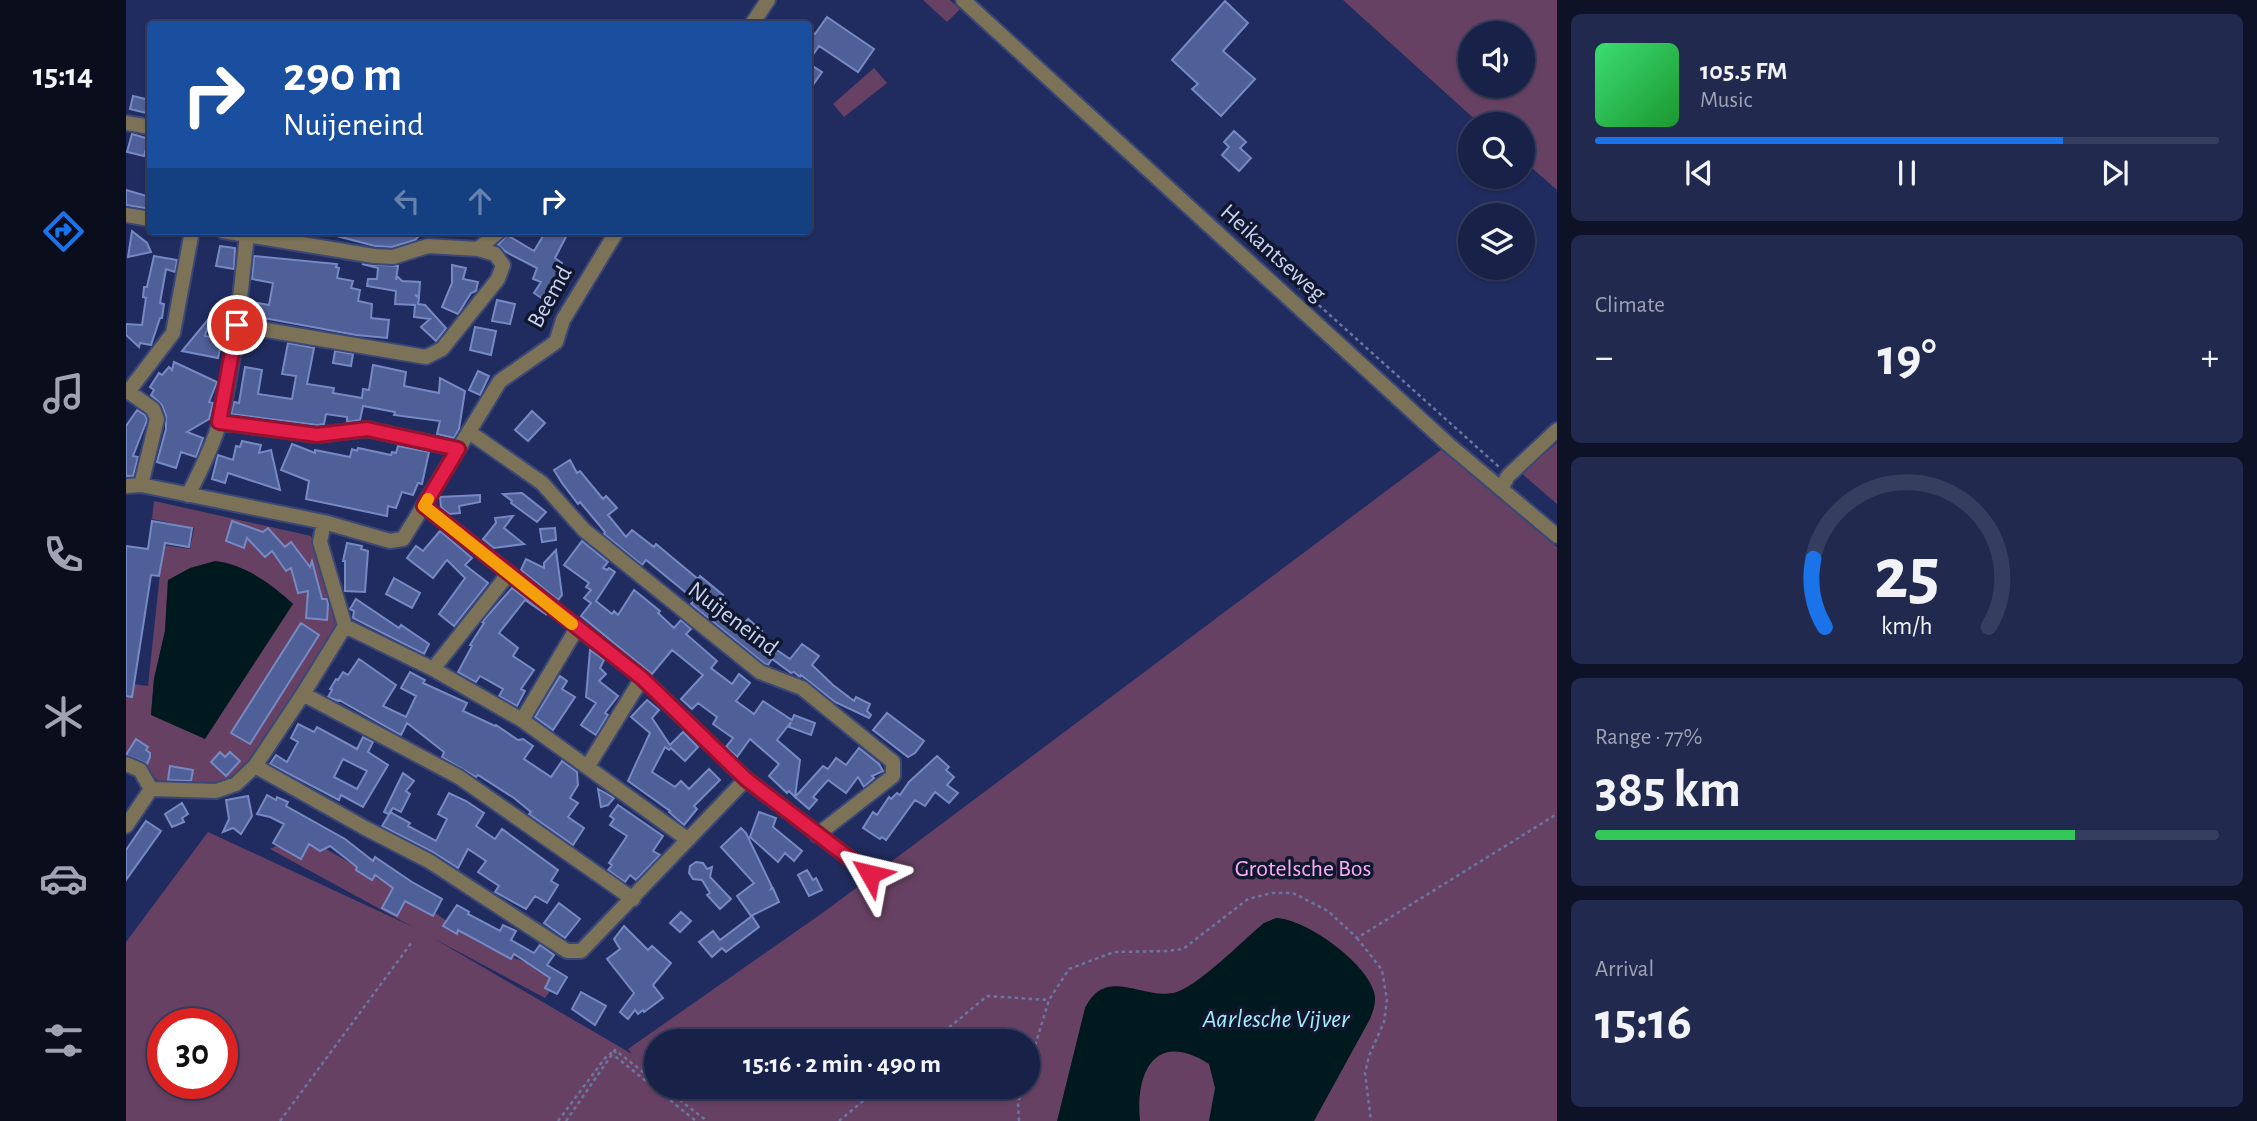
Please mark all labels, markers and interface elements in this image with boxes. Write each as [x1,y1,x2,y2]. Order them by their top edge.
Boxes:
map controls [1458,21,1535,280]
button: sound [1458,21,1535,98]
icon: right [168,49,259,140]
text: 290 m [283,51,402,100]
text: 105.5 FM [1700,58,1788,84]
text: 15:14 [33,59,93,91]
text: Music [1700,89,1752,112]
text: Nuijeneind [283,109,424,141]
button: search [1458,112,1535,189]
icon: previous [1680,154,1718,192]
icon: pause [1888,154,1926,192]
icon: next [2096,154,2134,192]
icon: left [388,182,426,220]
icon: ahead [461,182,499,220]
icon: right [534,182,572,220]
street label: Heikantseweg [1216,200,1330,306]
button: layers [1458,203,1535,280]
icon: directions [39,207,88,256]
street label: Beemd [523,262,577,332]
text: Climate [1595,294,1665,317]
pin [207,295,267,355]
icon: arrive [218,306,256,344]
text: 19° [1877,332,1937,384]
text: − [1595,339,1613,377]
text: + [2201,339,2219,377]
icon: music [39,369,88,418]
icon: phone [39,530,88,579]
text: 25 [1874,539,1940,612]
street label: Nuijeneind [684,578,782,660]
text: km/h [1881,613,1933,638]
icon: climate [39,692,88,741]
text: Range · 77% [1595,726,1702,749]
text: 385 km [1595,764,1741,816]
position arrow [833,837,907,911]
icon: car [39,854,88,903]
park label: Grotelsche Bos [1235,857,1371,881]
text: Arrival [1595,958,1654,981]
text: 15:16 [1595,996,1692,1048]
water label: Aarlesche Vijver [1202,1006,1351,1032]
speed limit sign: 30 [147,1008,238,1099]
icon: filters [39,1016,88,1065]
text: 15:16 · 2 min · 490 m [743,1051,941,1077]

